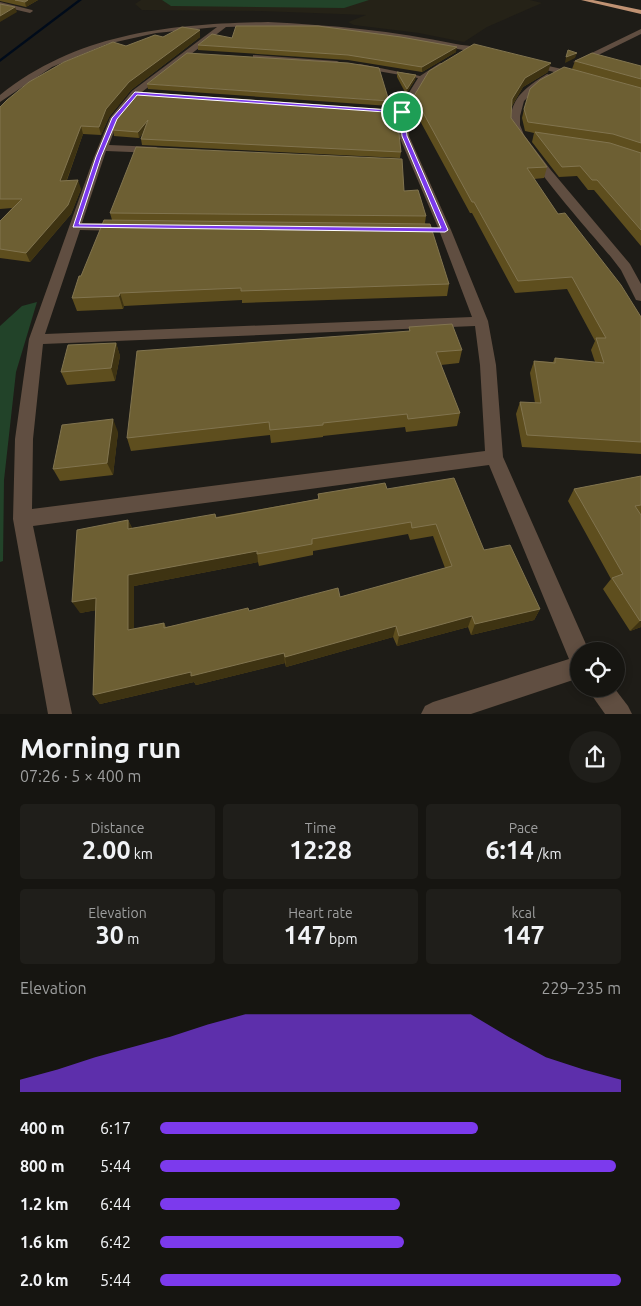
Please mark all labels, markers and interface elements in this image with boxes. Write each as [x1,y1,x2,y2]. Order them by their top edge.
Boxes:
pin [381,91,423,133]
icon: arrive [388,98,416,126]
map controls [570,642,625,697]
button: locate [570,642,625,697]
button: share [569,731,621,783]
text: Morning run [20,732,181,763]
text: 07:26 · 5 × 400 m [20,767,141,785]
text: Distance [90,820,145,836]
text: Time [305,820,336,836]
text: Pace [509,820,538,836]
text: 2.00 [82,836,131,864]
text: 12:28 [289,836,352,864]
text: 6:14 [486,836,534,864]
text: km [131,846,153,862]
text: /km [534,846,562,862]
text: Elevation [88,905,147,921]
text: Heart rate [288,905,353,921]
text: kcal [511,905,536,921]
text: 30 [96,921,124,949]
text: 147 [284,921,326,949]
text: 147 [502,921,545,949]
text: m [124,931,139,947]
text: bpm [326,931,357,947]
text: Elevation [20,979,87,997]
text: 229–235 m [541,979,621,997]
text: 400 m [20,1119,65,1137]
text: 6:17 [100,1119,131,1137]
text: 800 m [20,1157,65,1175]
text: 5:44 [100,1157,131,1175]
text: 1.2 km [20,1195,69,1213]
text: 6:44 [100,1195,131,1213]
text: 1.6 km [20,1233,69,1251]
text: 6:42 [100,1233,131,1251]
text: 2.0 km [20,1271,69,1289]
text: 5:44 [100,1271,131,1289]

